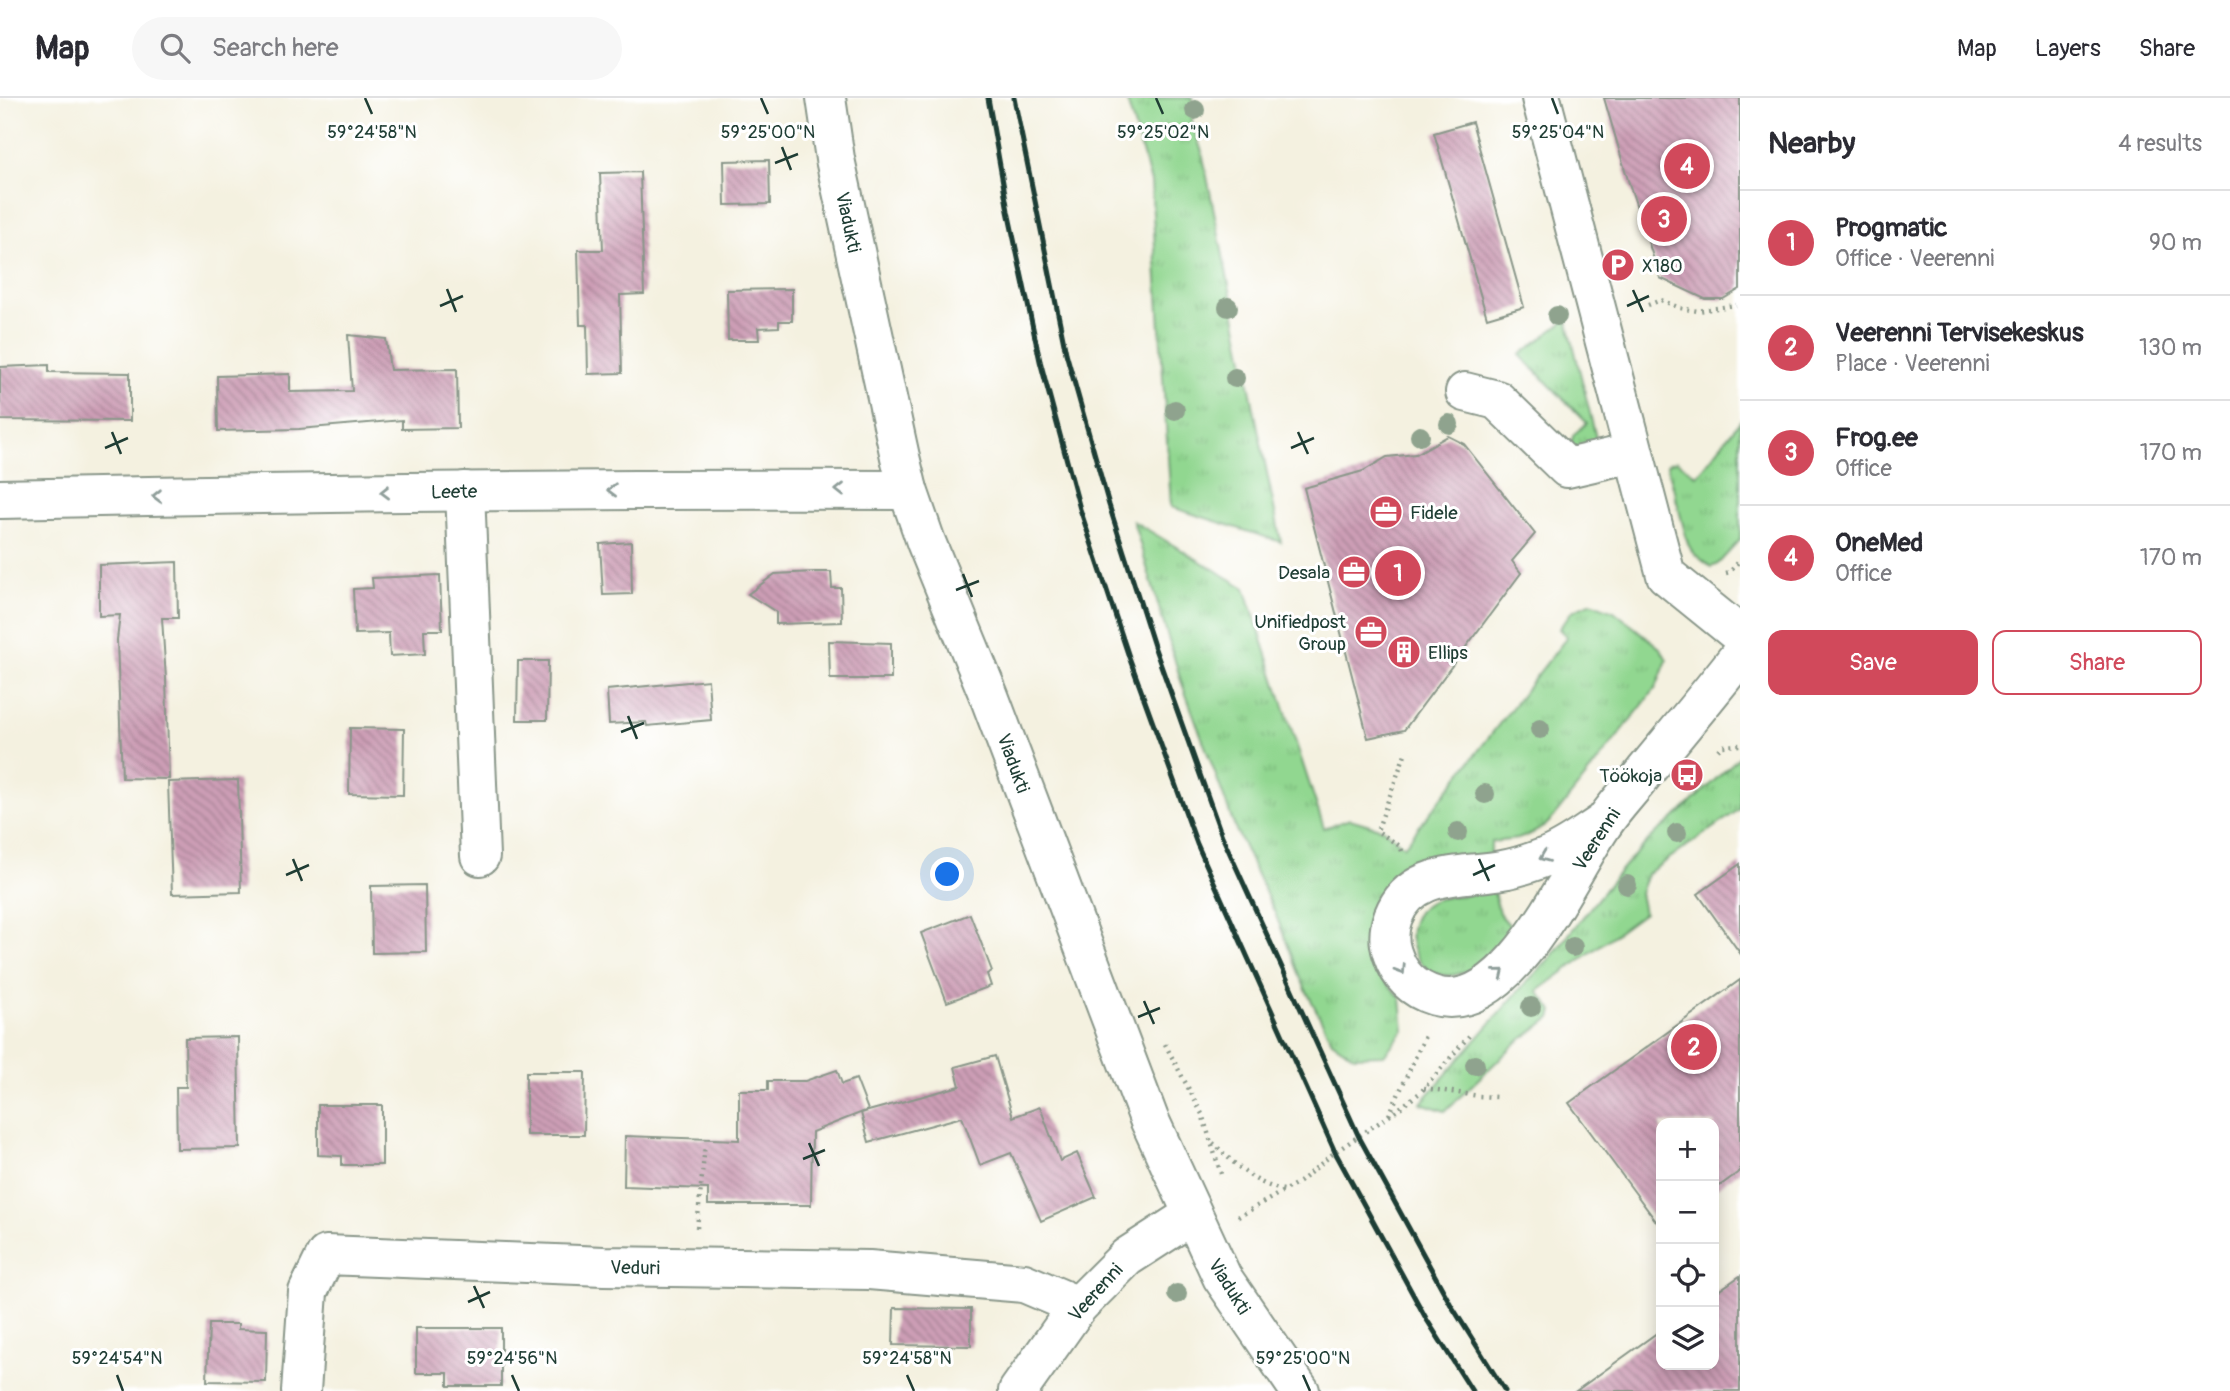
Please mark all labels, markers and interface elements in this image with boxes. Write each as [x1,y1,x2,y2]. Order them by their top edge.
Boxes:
search box [132,17,622,80]
text: Map [35,28,90,69]
icon: search [156,29,194,67]
text: Search here [212,32,339,64]
text: Map [1957,34,1997,63]
text: Layers [2035,34,2101,63]
text: Share [2139,34,2195,63]
text: 59°24'58"N [327,121,417,144]
text: 59°25'00"N [721,121,815,144]
text: 59°25'02"N [1117,121,1209,144]
text: 59°25'04"N [1512,121,1604,144]
text: Nearby [1768,125,1855,162]
text: 4 results [2118,129,2202,158]
pin: 4 [1664,140,1710,192]
street label: Viadukti [830,190,866,255]
pin: 3 [1641,193,1687,245]
text: Progmatic [1835,212,1947,244]
text: 1 [1787,228,1796,257]
text: 90 m [2149,228,2202,257]
text: Office · Veerenni [1835,244,1994,273]
parking icon: X180 [1599,246,1637,284]
place label: X180 [1642,254,1683,278]
text: Veerenni Tervisekeskus [1835,317,2084,349]
text: 2 [1785,333,1797,362]
text: 130 m [2139,333,2202,362]
text: Place · Veerenni [1835,349,1990,378]
text: Frog.ee [1835,422,1918,454]
text: 3 [1785,438,1797,467]
text: 170 m [2140,438,2202,467]
text: Office [1835,454,1892,483]
street label: Leete [431,480,478,504]
one-way arrow [607,482,617,498]
one-way arrow [834,482,845,498]
one-way arrow [379,484,390,500]
one-way arrow [152,488,163,503]
office icon: Fidele [1367,493,1405,531]
place label: Fidele [1410,501,1458,525]
text: OneMed [1835,527,1923,559]
text: 4 [1784,543,1798,572]
text: 170 m [2140,543,2202,572]
pin: 1 [1375,547,1421,599]
office icon: Desala [1335,553,1373,591]
text: Office [1835,559,1892,588]
place label: Desala [1278,561,1330,585]
place label: Unifiedpost Group [1254,610,1346,656]
office icon: Unifiedpost Group [1352,613,1390,651]
button: Save [1768,630,1978,695]
button: Share [1992,630,2202,695]
building icon: Ellips [1385,633,1423,671]
place label: Ellips [1428,641,1468,665]
street label: Viadukti [991,730,1035,796]
bus stop icon: Töökoja [1668,756,1706,794]
place label: Töökoja [1599,764,1662,788]
street label: Veerenni [1568,803,1626,876]
one-way arrow [1538,848,1550,862]
your location [930,857,964,891]
one-way arrow [1392,962,1405,975]
one-way arrow [1492,969,1504,982]
pin: 2 [1671,1021,1717,1073]
map controls [1656,1118,1719,1370]
button: + [1656,1118,1719,1181]
button: − [1656,1181,1719,1244]
button: locate [1656,1244,1719,1307]
street label: Viadukti [1203,1254,1256,1319]
street label: Veduri [610,1256,660,1280]
street label: Veerenni [1063,1258,1128,1327]
button: layers [1656,1307,1719,1370]
text: 59°24'54"N [72,1347,162,1370]
text: 59°24'56"N [467,1347,557,1370]
text: 59°24'58"N [862,1347,952,1370]
text: 59°25'00"N [1256,1347,1350,1370]

